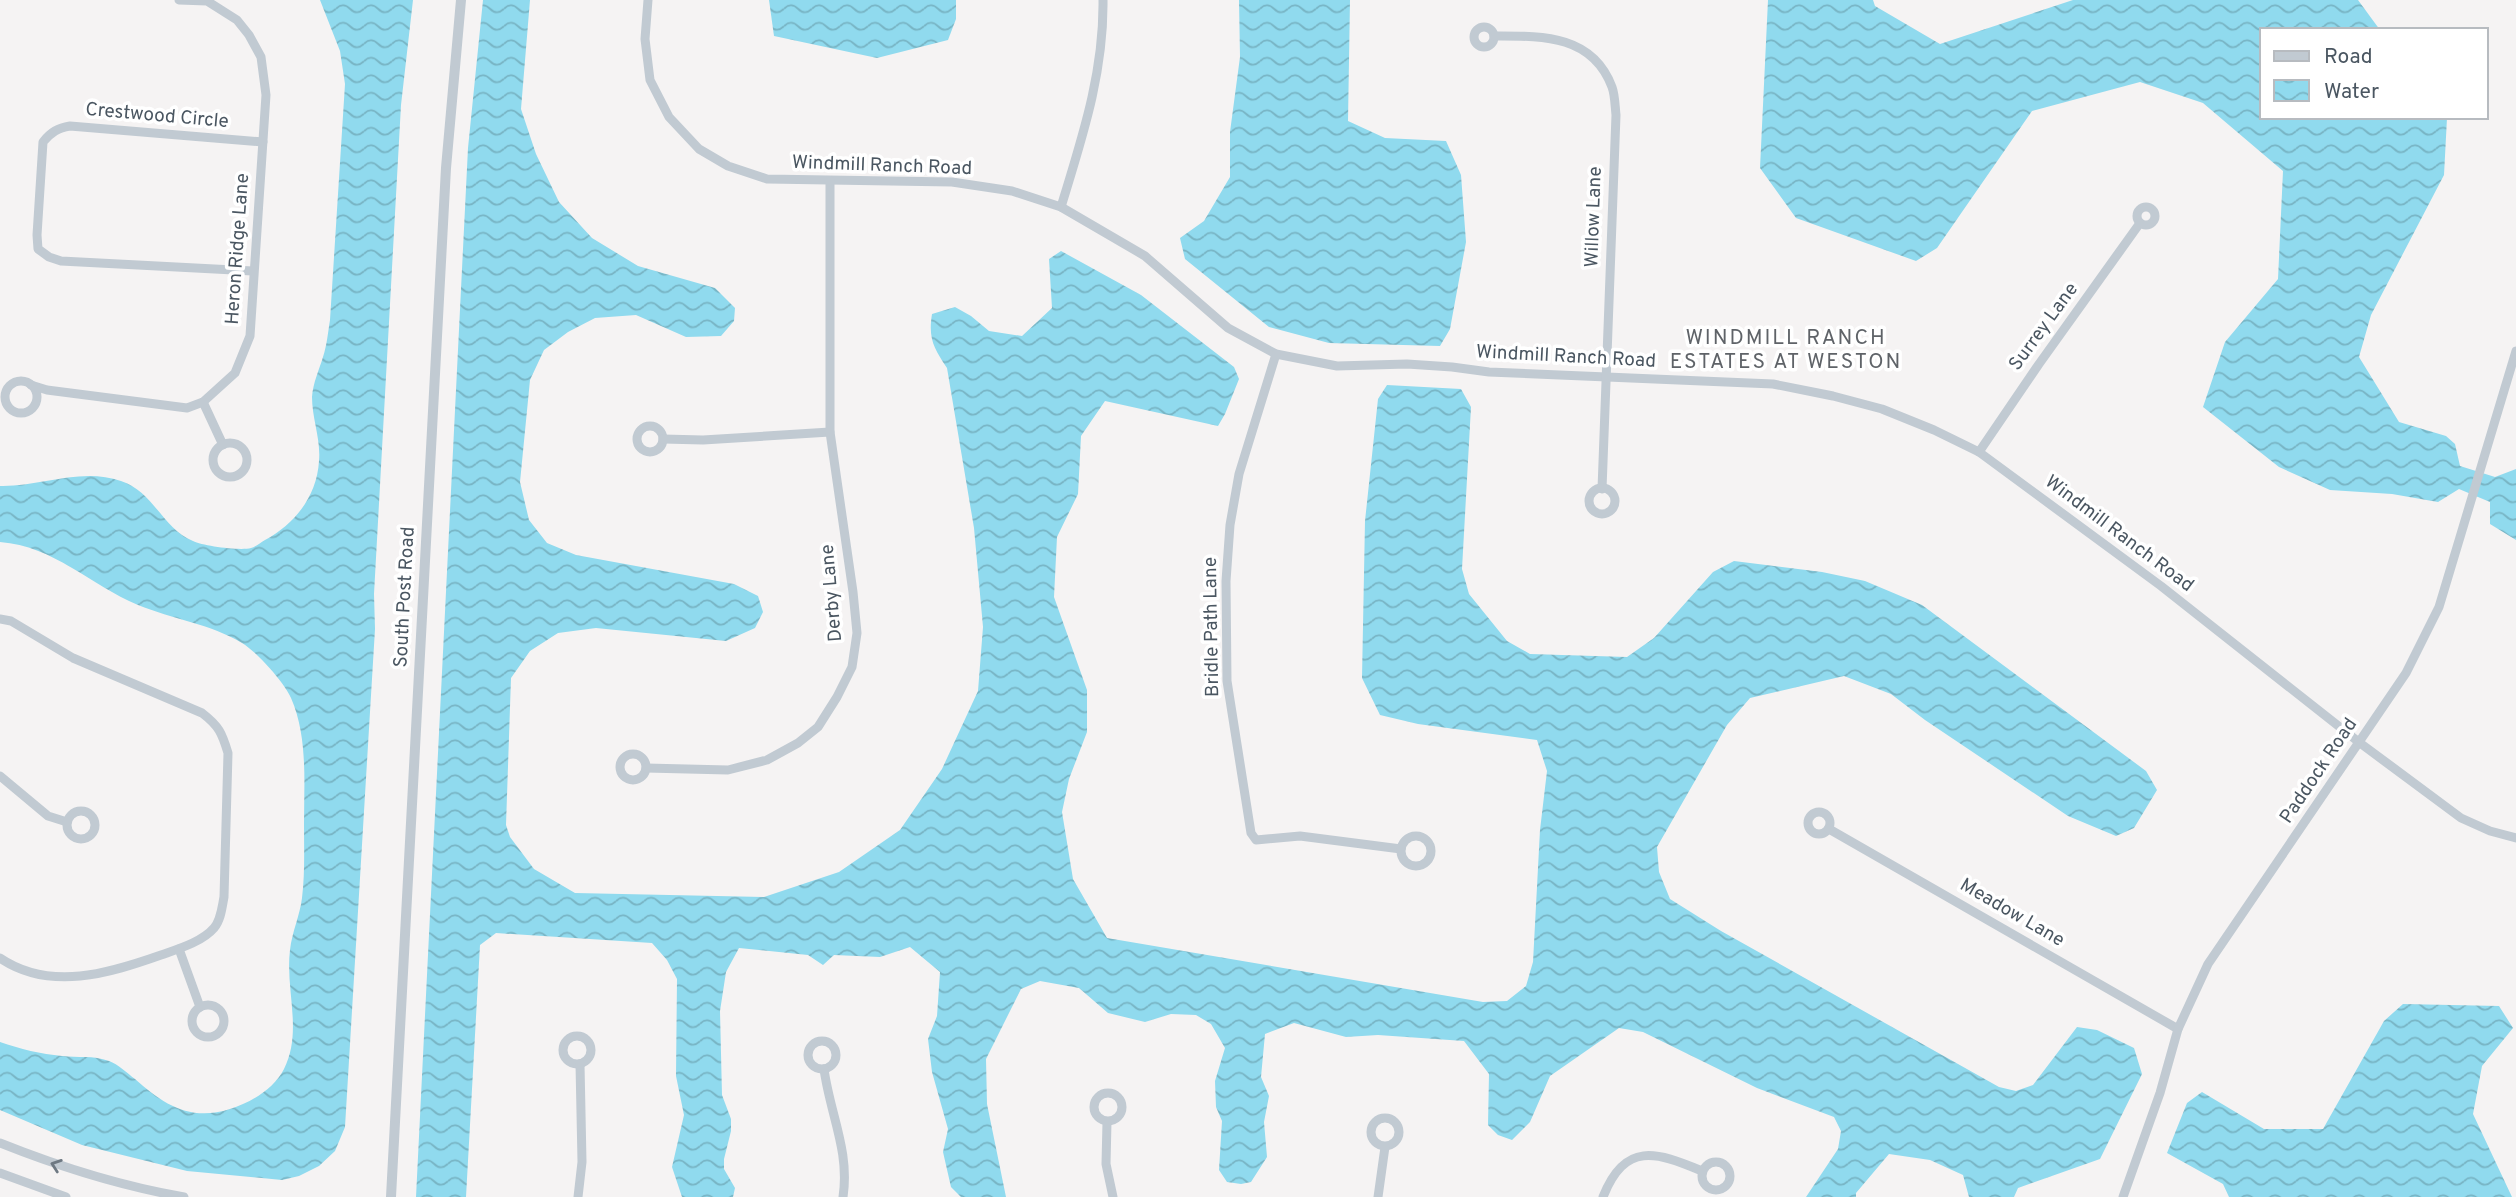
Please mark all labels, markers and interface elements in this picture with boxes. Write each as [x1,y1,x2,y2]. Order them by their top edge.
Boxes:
legend [2260,28,2488,119]
text: Road [2324,44,2373,71]
text: Water [2324,79,2379,106]
street label: Crestwood Circle [84,98,230,134]
street label: Windmill Ranch Road [792,151,972,181]
street label: Willow Lane [1580,166,1608,268]
street label: Heron Ridge Lane [221,172,255,326]
street label: Surrey Lane [2004,278,2084,376]
district label: WINDMILL RANCH ESTATES AT WESTON [1670,325,1902,376]
street label: Windmill Ranch Road [1475,340,1657,374]
street label: Windmill Ranch Road [2040,470,2198,598]
street label: South Post Road [389,526,421,668]
street label: Derby Lane [816,543,848,643]
street label: Bridle Path Lane [1199,557,1225,697]
street label: Paddock Road [2275,714,2363,828]
street label: Meadow Lane [1955,873,2069,953]
one-way arrow [50,1159,62,1173]

